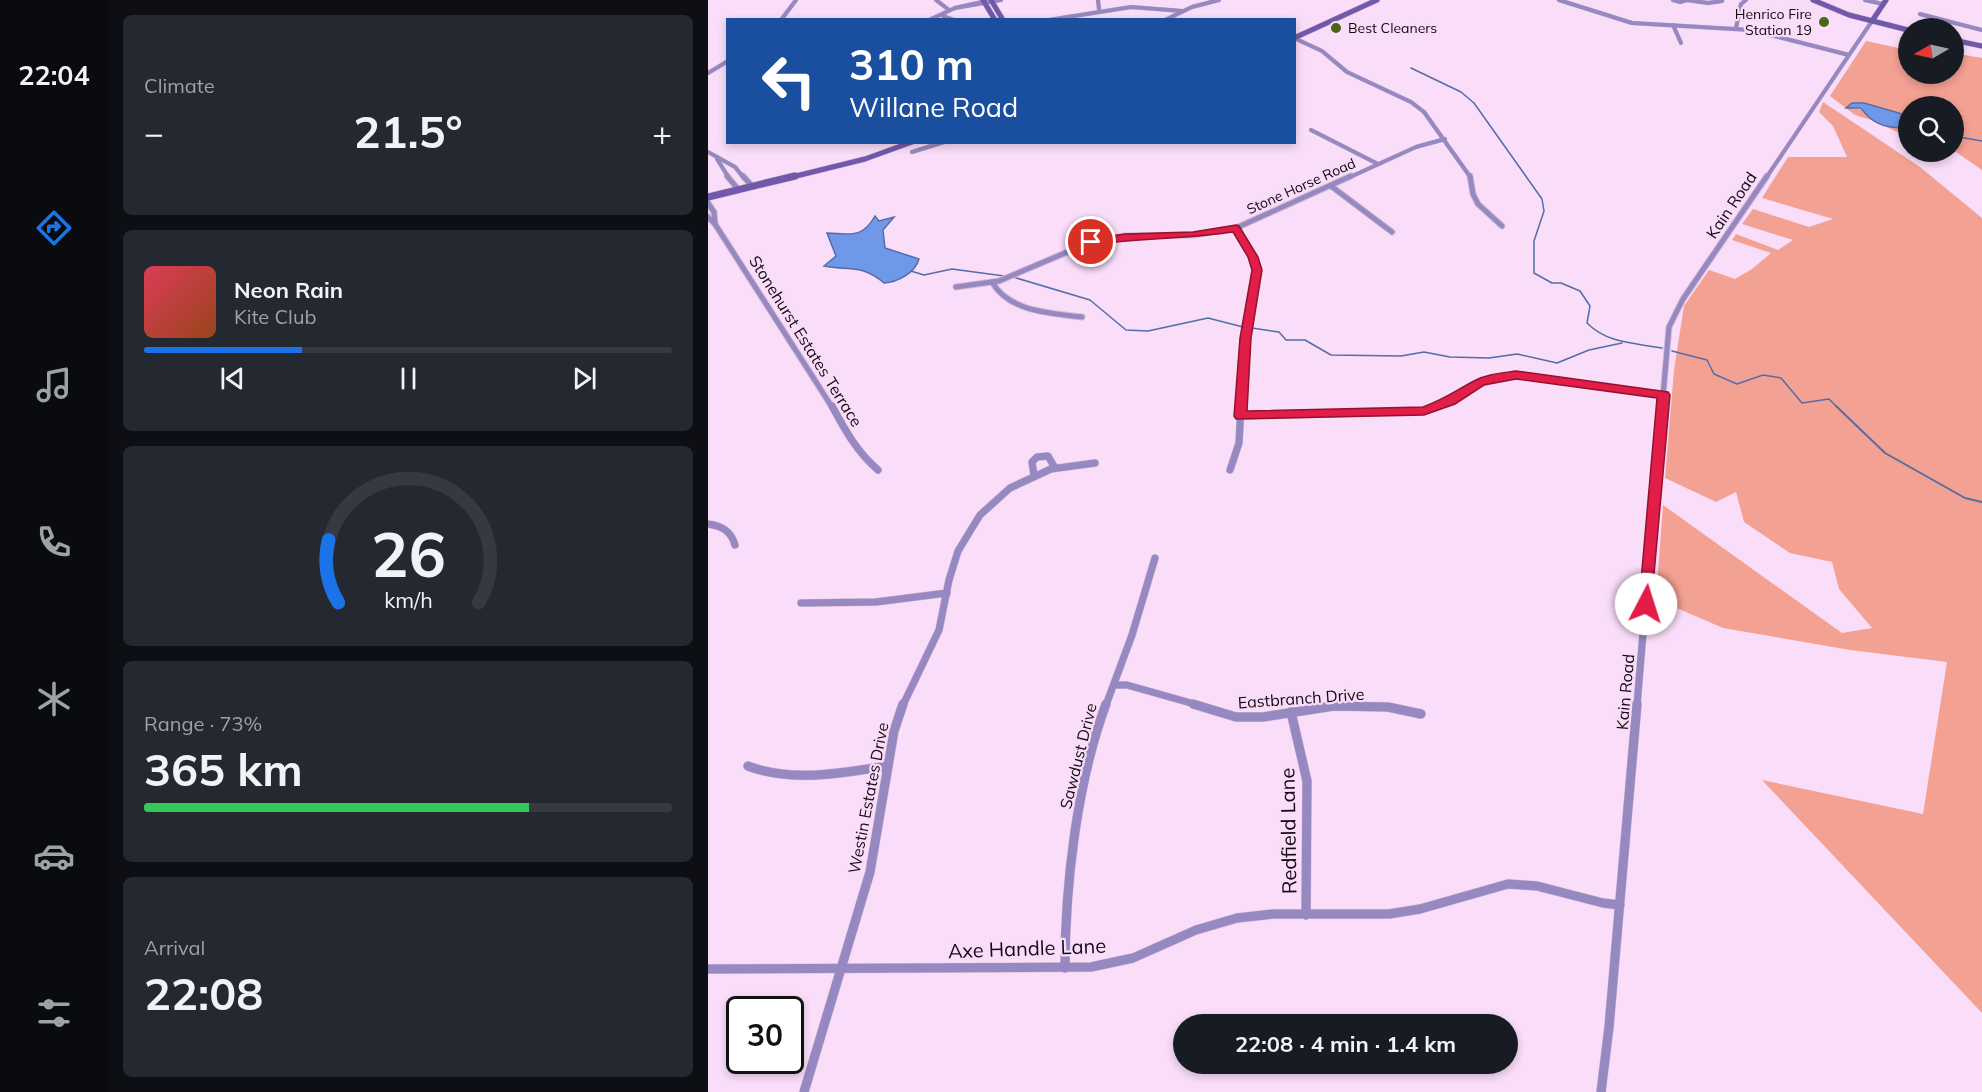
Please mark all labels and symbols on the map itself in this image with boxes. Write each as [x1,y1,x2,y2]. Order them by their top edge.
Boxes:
place label: Henrico Fire Station 19 [1735,5,1812,39]
marker: Henrico Fire Station 19 [1817,15,1831,29]
north arrow [1898,18,1964,84]
place label: Best Cleaners [1348,19,1437,37]
marker: Best Cleaners [1329,21,1343,35]
street label: Stone Horse Road [1244,154,1358,218]
street label: Kain Road [1701,168,1761,242]
pin [1065,216,1116,267]
street label: Stonehurst Estates Terrace [745,252,867,430]
position arrow [1614,572,1678,636]
street label: Kain Road [1612,653,1638,731]
street label: Eastbranch Drive [1237,684,1365,712]
street label: Sawdust Drive [1055,701,1101,811]
street label: Westin Estates Drive [844,721,892,875]
street label: Redfield Lane [1274,768,1302,894]
street label: Axe Handle Lane [947,933,1107,963]
speed limit sign: 30 [726,996,804,1074]

